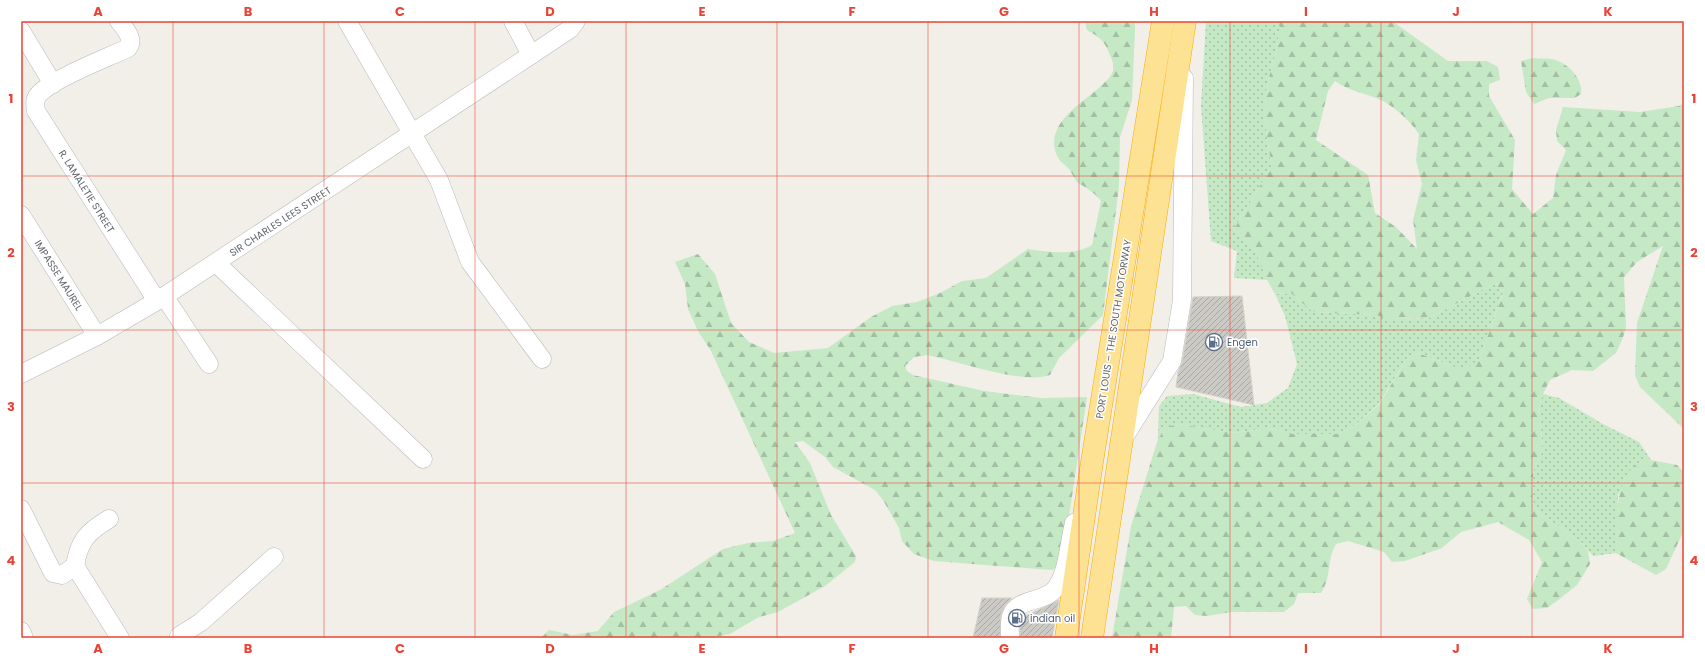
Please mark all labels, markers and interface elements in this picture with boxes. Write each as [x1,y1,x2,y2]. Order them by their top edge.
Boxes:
text: A [93,2,103,21]
text: B [244,2,253,21]
text: C [395,2,405,21]
text: D [545,2,555,21]
text: E [698,2,706,21]
text: F [848,2,856,21]
text: G [999,2,1009,21]
text: H [1149,2,1159,21]
text: I [1304,2,1308,21]
text: J [1452,2,1460,21]
text: K [1603,2,1613,21]
text: 1 [9,89,13,108]
text: 1 [1692,89,1696,108]
street label: R. LAMALETIE STREET [55,147,119,236]
street label: SIR CHARLES LEES STREET [226,182,335,260]
street label: IMPASSE MAUREL [31,237,87,314]
street label: PORT LOUIS – THE SOUTH MOTORWAY [1092,238,1135,420]
text: 2 [7,243,15,262]
text: 2 [1690,243,1698,262]
fuel station icon: Engen [1204,332,1224,352]
place label: Engen [1227,335,1258,350]
text: 3 [7,397,15,416]
text: 3 [1690,397,1698,416]
text: 4 [7,551,16,570]
text: 4 [1690,551,1699,570]
fuel station icon: indian oil [1007,608,1027,628]
place label: indian oil [1030,611,1075,626]
text: A [93,639,103,658]
text: B [244,639,253,658]
text: C [395,639,405,658]
text: D [545,639,555,658]
text: E [698,639,706,658]
text: F [848,639,856,658]
text: G [999,639,1009,658]
text: H [1149,639,1159,658]
text: I [1304,639,1308,658]
text: J [1452,639,1460,658]
text: K [1603,639,1613,658]

